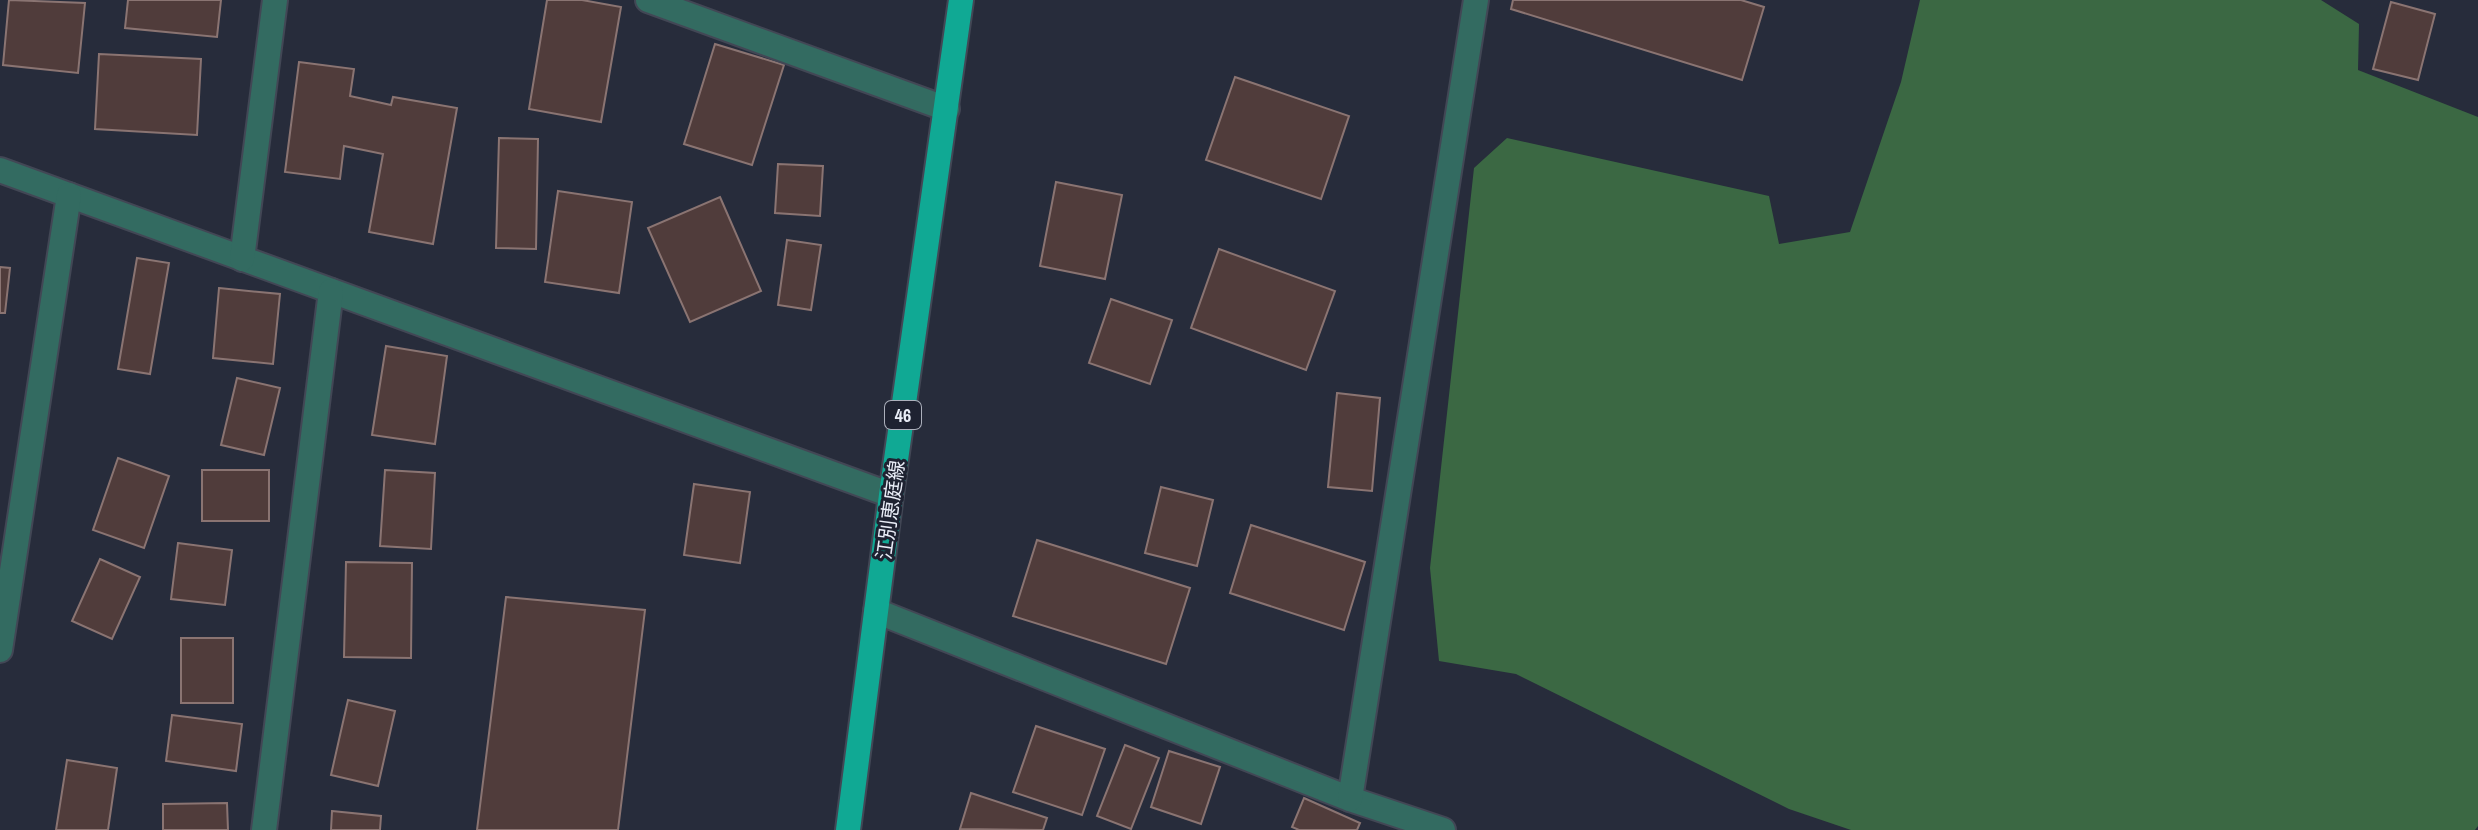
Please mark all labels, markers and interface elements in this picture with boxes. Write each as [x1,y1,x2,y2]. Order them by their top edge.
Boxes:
road number: 46 [885,401,921,429]
street label: 江別恵庭線 [870,459,910,561]

